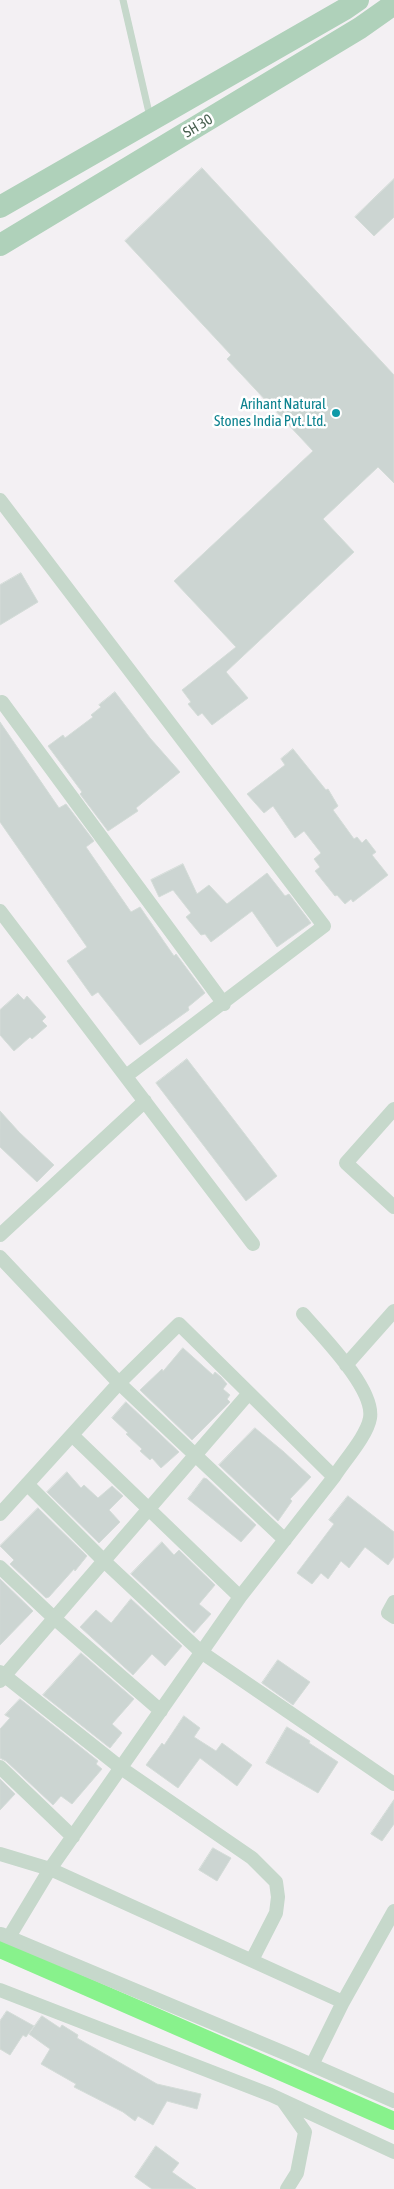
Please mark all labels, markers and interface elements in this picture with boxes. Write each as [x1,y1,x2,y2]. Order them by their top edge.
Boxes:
street label: SH 30 [180,110,216,142]
place label: Arihant Natural Stones India Pvt. Ltd. [214,395,326,430]
marker: Arihant Natural Stones India Pvt. Ltd. [330,407,342,419]

